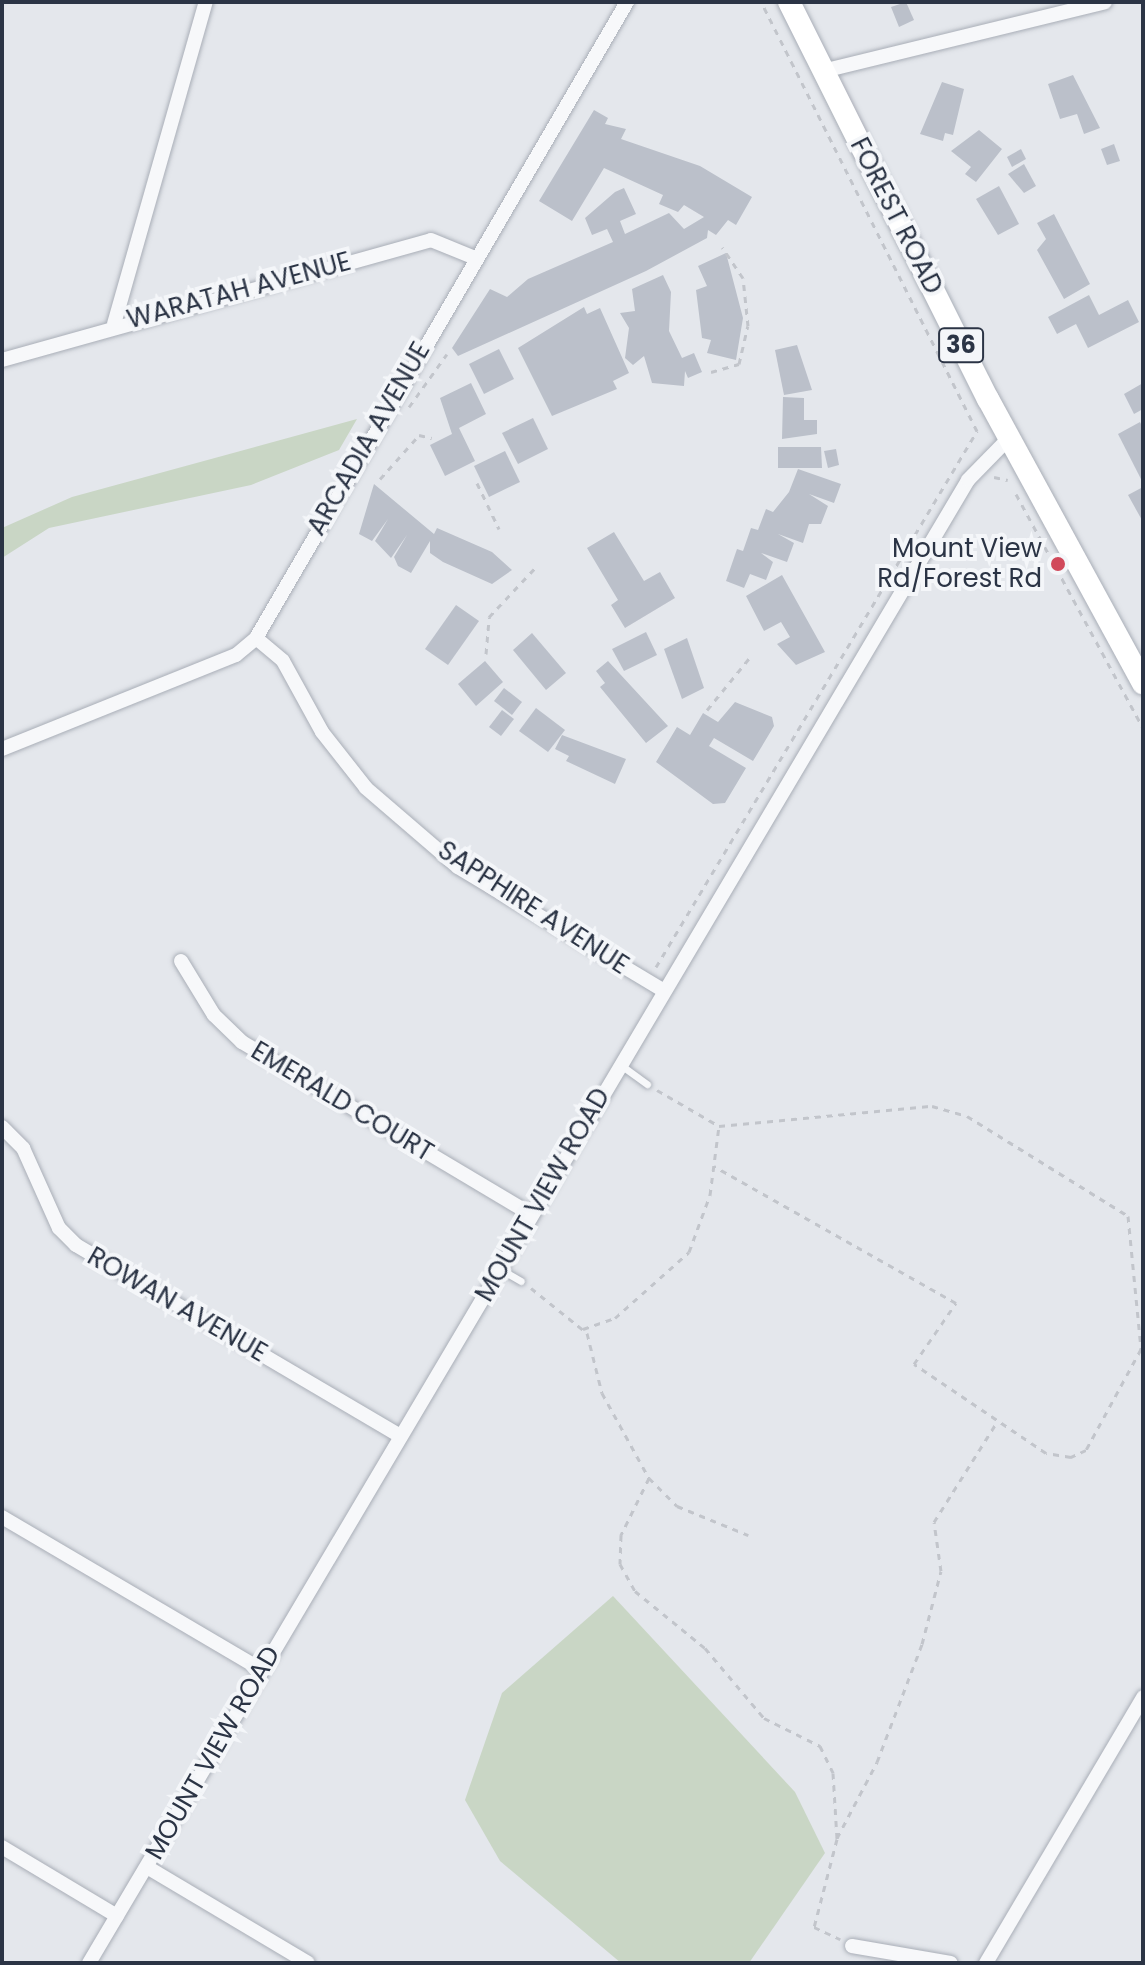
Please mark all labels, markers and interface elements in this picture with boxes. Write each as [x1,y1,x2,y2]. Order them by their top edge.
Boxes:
street label: FOREST ROAD [843,133,949,299]
street label: WARATAH AVENUE [124,246,354,336]
road number: 36 [937,325,985,365]
street label: ARCADIA AVENUE [301,337,437,541]
place label: Mount View Rd/Forest Rd [877,533,1042,594]
marker: Mount View Rd/Forest Rd [1049,555,1067,573]
street label: SAPPHIRE AVENUE [432,835,634,981]
street label: EMERALD COURT [245,1035,439,1169]
street label: MOUNT VIEW ROAD [469,1083,617,1307]
street label: ROWAN AVENUE [82,1241,272,1369]
street label: MOUNT VIEW ROAD [139,1641,287,1865]

